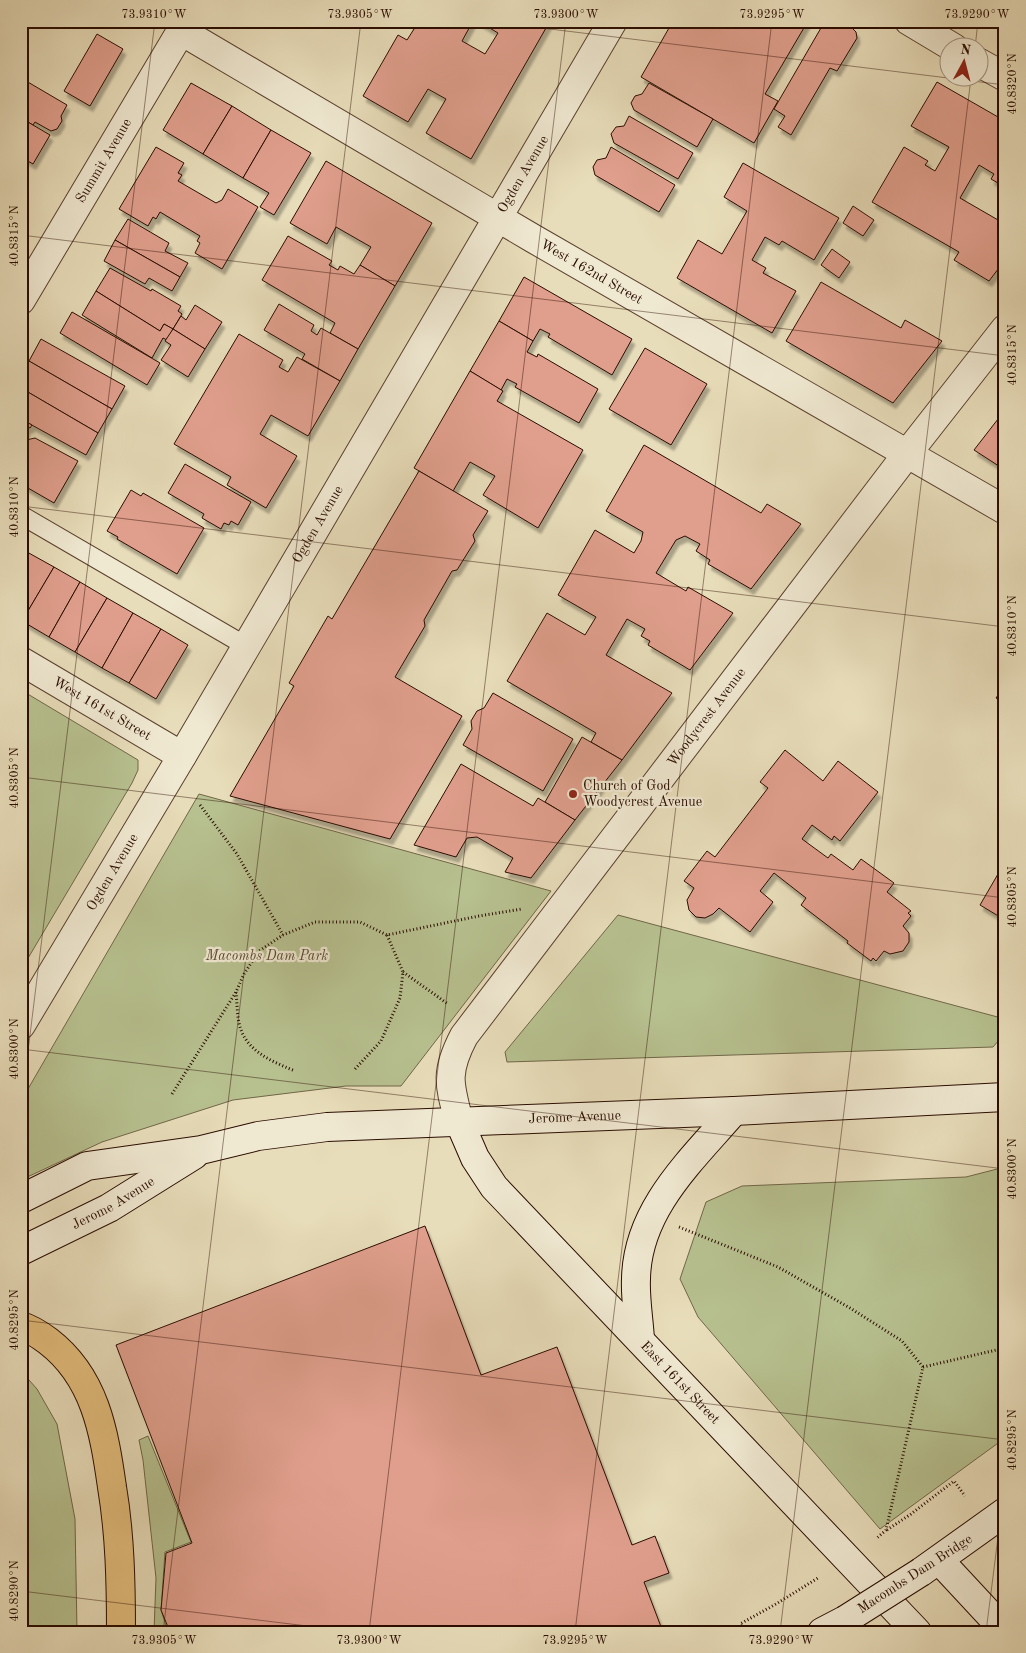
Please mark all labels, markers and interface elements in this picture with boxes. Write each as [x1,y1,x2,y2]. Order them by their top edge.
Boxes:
text: 73.9305°W [328,8,393,21]
text: 73.9295°W [740,8,805,21]
text: 73.9310°W [122,9,187,21]
text: 73.9300°W [534,9,599,21]
text: 73.9290°W [945,9,1010,21]
north arrow [938,38,988,88]
text: N [959,42,972,58]
text: 40.8320°N [1007,53,1019,115]
street label: Summit Avenue [73,116,134,205]
street label: Ogden Avenue [495,133,551,215]
text: 40.8315°N [8,205,21,267]
street label: West 162nd Street [538,237,645,307]
text: 40.8315°N [1006,324,1019,386]
text: 40.8310°N [9,476,21,538]
street label: Ogden Avenue [290,483,346,566]
text: 40.8310°N [1007,595,1019,657]
street label: Woodycrest Avenue [665,666,748,769]
street label: West 161st Street [50,674,154,743]
text: 40.8305°N [8,747,21,809]
place label: Church of God Woodycrest Avenue [583,779,702,809]
marker: Church of God Woodycrest Avenue [567,788,579,800]
street label: Ogden Avenue [84,831,141,913]
text: 40.8305°N [1006,866,1019,928]
park label: Macombs Dam Park [205,949,328,963]
text: 40.8300°N [9,1018,21,1080]
street label: Jerome Avenue [528,1108,621,1126]
text: 40.8300°N [1007,1138,1019,1200]
street label: Jerome Avenue [70,1174,157,1232]
text: 40.8295°N [8,1289,21,1351]
street label: East 161st Street [638,1339,722,1427]
text: 40.8295°N [1006,1409,1019,1471]
street label: Macombs Dam Bridge [855,1532,975,1616]
text: 40.8290°N [9,1560,21,1622]
text: 73.9305°W [132,1634,197,1647]
text: 73.9295°W [543,1634,608,1647]
text: 73.9300°W [337,1635,402,1647]
text: 73.9290°W [749,1635,814,1647]

